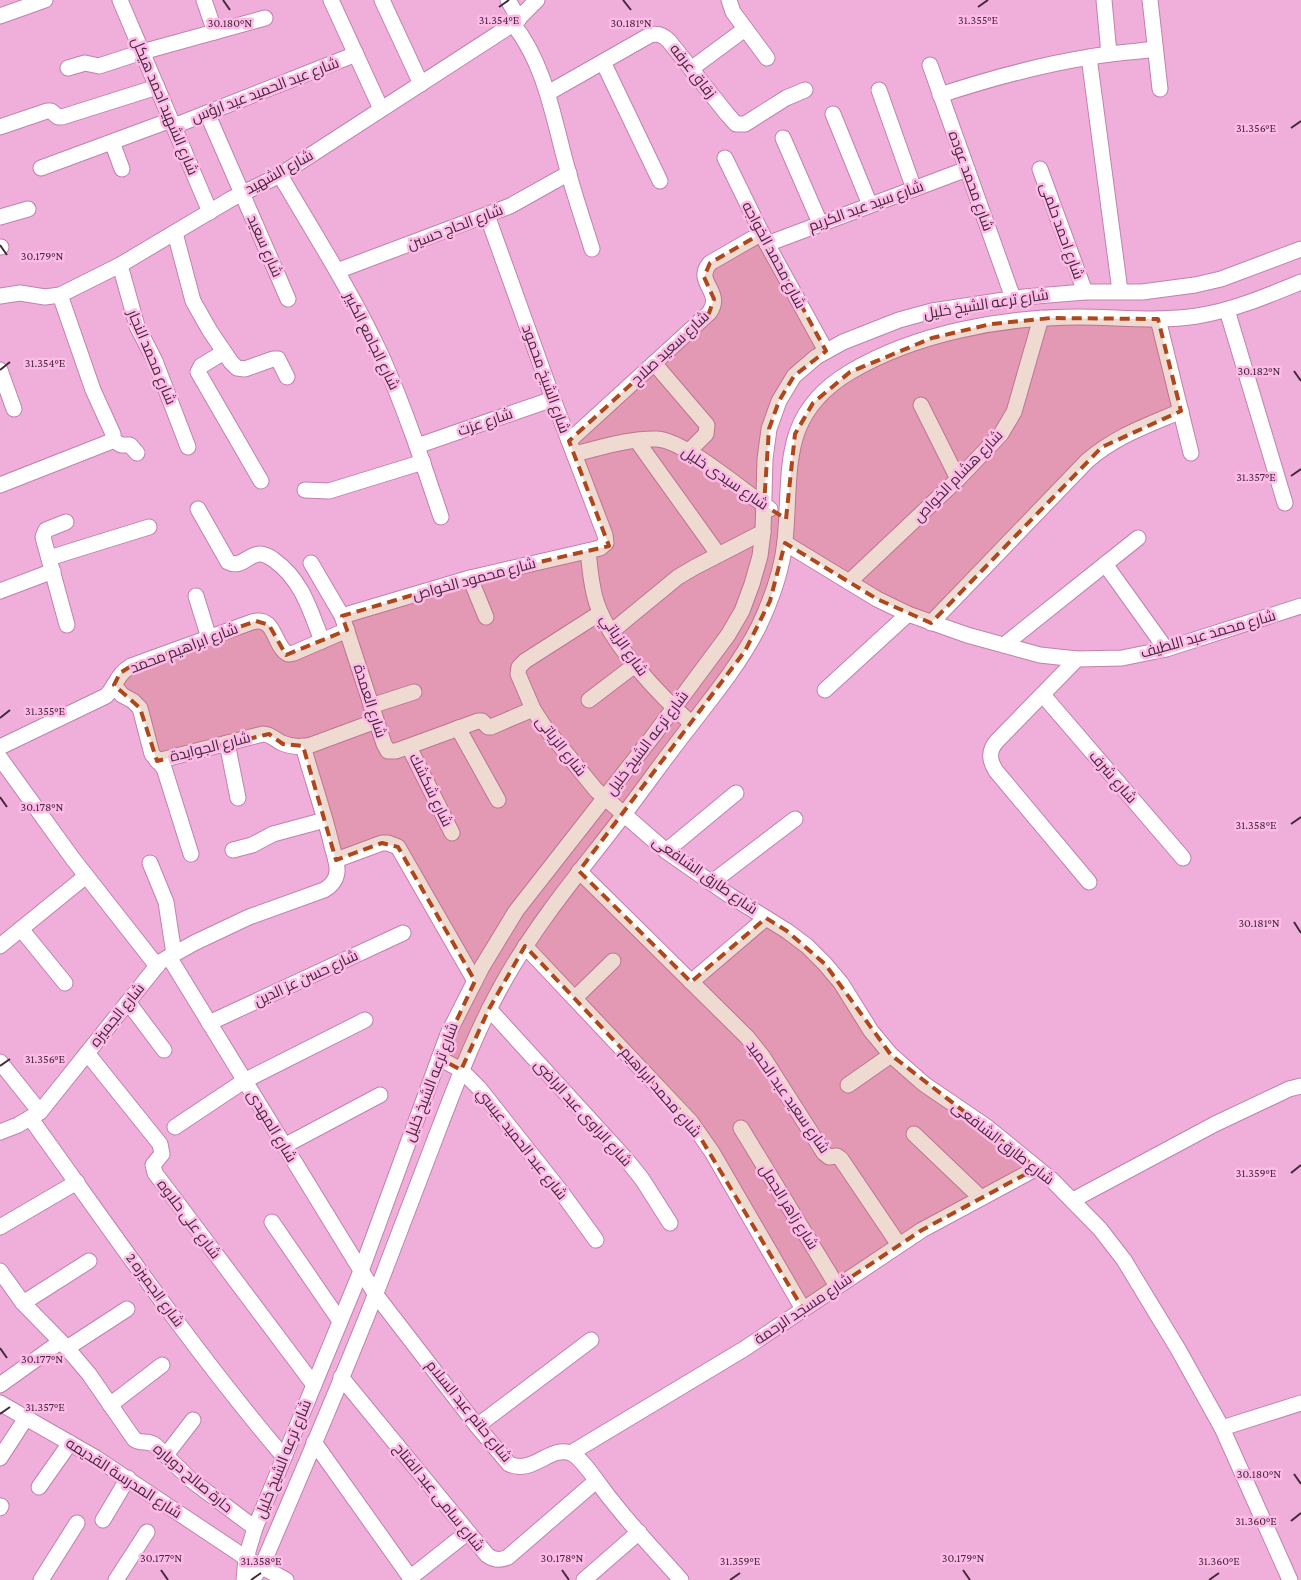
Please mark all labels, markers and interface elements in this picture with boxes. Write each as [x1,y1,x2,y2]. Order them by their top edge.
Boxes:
text: 31.354°E [479,13,520,27]
text: 31.355°E [958,13,998,27]
text: 30.180°N [208,16,252,30]
text: 30.181°N [610,16,652,30]
street label: شارع الشهيد احمد هيكل [126,35,201,178]
street label: زقاق عرفه [665,41,719,103]
street label: شارع عبد الحميد عيد ارؤس [189,54,342,128]
text: 31.356°E [1236,121,1277,135]
street label: شارع محمد عوده [943,129,996,234]
street label: شارع الشهيد [242,147,317,200]
street label: شارع سيد عبد الكريم [806,178,927,237]
street label: شارع احمد حلمى [1034,181,1087,282]
street label: شارع محمد الخواجه [736,199,809,312]
street label: شارع الحاج حسين [405,201,506,255]
street label: شارع سعيد [241,212,286,281]
text: 30.179°N [21,249,63,263]
street label: شارع ترعه الشيخ خليل [922,286,1050,325]
street label: شارع الجامع الكبير [338,289,403,394]
street label: شارع محمد النجار [122,306,179,408]
street label: شارع سعيد صلاح [628,308,714,390]
street label: شارع الشيخ محمود [516,323,573,436]
text: 31.354°E [25,356,66,370]
text: 30.182°N [1238,364,1281,378]
street label: شارع عزت [455,405,516,442]
street label: شارع هشام الخواص [910,427,1008,527]
street label: شارع سيدى خليل [677,443,771,515]
text: 31.357°E [1236,470,1276,484]
street label: شارع محمود الخواص [411,555,538,606]
street label: شارع محمد عبد اللطيف [1139,607,1278,664]
street label: شارع الزياتي [594,611,651,681]
street label: شارع ابراهيم محمد [128,620,241,679]
street label: شارع العمدة [348,662,389,741]
street label: شارع ترعه الشيخ خليل [603,688,694,800]
text: 31.355°E [25,704,65,718]
street label: شارع الزياتى [530,713,589,781]
street label: شارع الجوايدة [168,729,253,768]
street label: شارع شرف [1084,748,1140,808]
street label: شارع شكشك [404,751,456,830]
text: 30.178°N [21,800,64,814]
text: 31.358°E [1236,818,1277,832]
street label: شارع طارق الشافعى [648,833,761,920]
text: 30.181°N [1238,916,1280,930]
street label: شارع حسن عز الدين [251,947,362,1012]
street label: شارع الجميزه [87,980,150,1052]
street label: شارع ترعه الشيخ خليل [401,1020,464,1145]
street label: شارع سعيد عبد الحميد [741,1038,833,1158]
street label: شارع محمد ابراهيم [615,1044,705,1142]
text: 31.356°E [25,1052,66,1066]
street label: شارع الراوى عبد الراضى [529,1056,635,1172]
street label: شارع عبد الحميد عيسي [471,1085,570,1205]
street label: شارع المهدى [242,1087,300,1167]
street label: شارع طارق الشافعى [947,1098,1057,1190]
street label: شارع زاهر الجمل [754,1162,821,1254]
text: 31.359°E [1236,1166,1277,1180]
street label: شارع على حلاوه [152,1176,224,1263]
street label: شارع الجميزه 2 [121,1250,187,1332]
street label: شارع مسجد الرحمة [751,1270,856,1350]
text: 30.177°N [21,1352,63,1366]
street label: شارع حاتم عبد السلام [421,1357,515,1467]
street label: شارع ترعه الشيخ خليل [252,1397,317,1522]
text: 31.357°E [25,1400,65,1414]
street label: شارع المدرسة القديمه [62,1435,185,1524]
street label: حارة صالح دوباره [148,1440,236,1518]
street label: شارع سامى عبد الفتاح [388,1440,487,1556]
text: 30.180°N [1237,1467,1281,1481]
text: 31.360°E [1235,1514,1277,1528]
text: 30.177°N [140,1551,182,1565]
text: 30.178°N [541,1551,584,1565]
text: 30.179°N [942,1551,984,1565]
text: 31.358°E [241,1554,282,1568]
text: 31.359°E [720,1554,761,1568]
text: 31.360°E [1198,1554,1240,1568]

